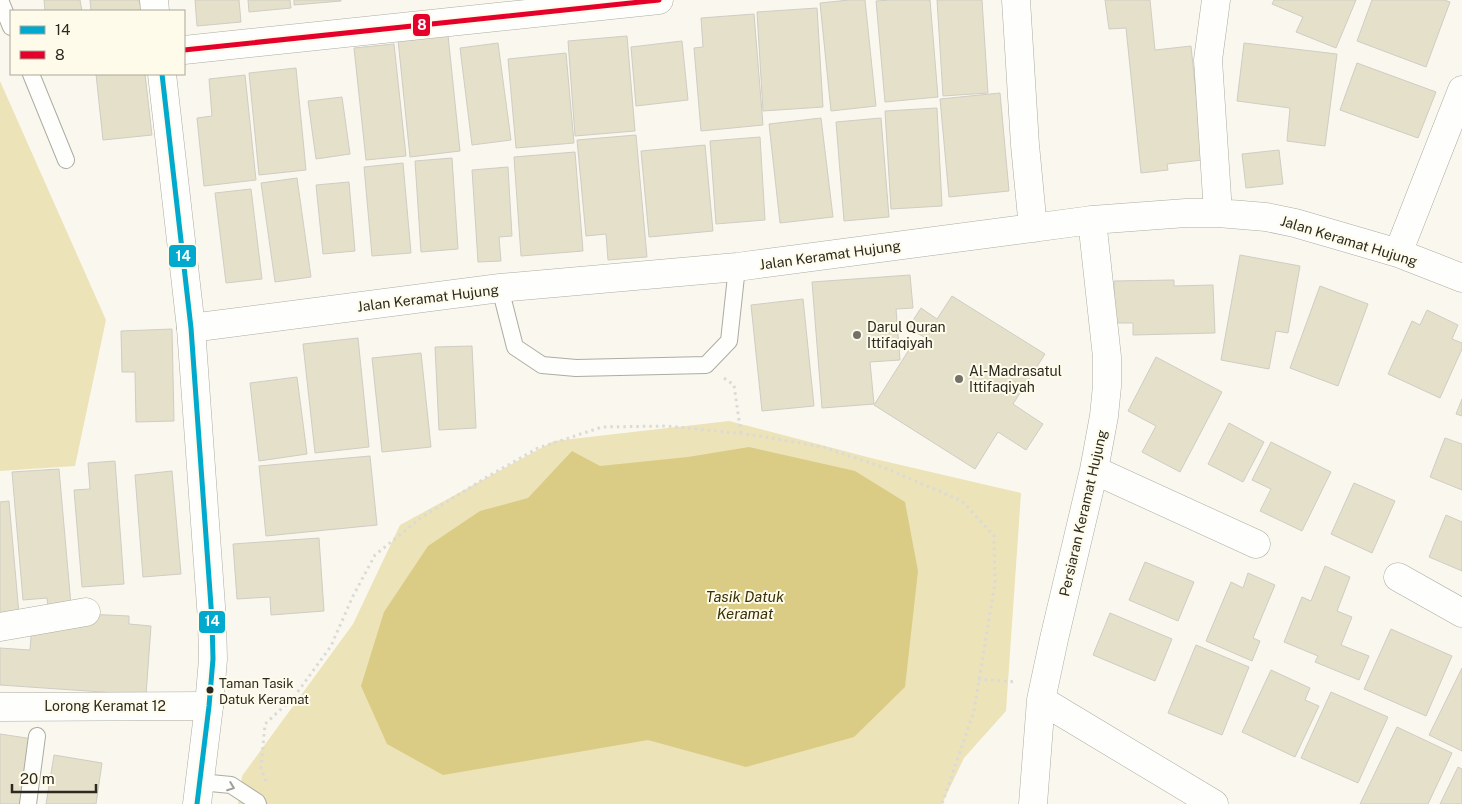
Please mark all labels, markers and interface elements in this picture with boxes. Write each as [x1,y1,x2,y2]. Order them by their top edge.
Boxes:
legend [10,10,185,75]
line badge: 8 [412,13,431,37]
text: 8 [417,17,427,33]
text: 14 [55,21,71,38]
text: 8 [55,46,65,63]
street label: Jalan Keramat Hujung [1279,213,1420,270]
street label: Jalan Keramat Hujung [758,237,902,273]
line badge: 14 [168,244,197,268]
text: 14 [175,248,191,264]
street label: Jalan Keramat Hujung [356,281,500,315]
place label: Darul Quran Ittifaqiyah [867,319,946,351]
marker: Darul Quran Ittifaqiyah [851,329,863,341]
place label: Al-Madrasatul Ittifaqiyah [969,363,1062,395]
marker: Al-Madrasatul Ittifaqiyah [953,373,965,385]
street label: Persiaran Keramat Hujung [1056,428,1110,598]
water label: Tasik Datuk Keramat [706,588,785,622]
line badge: 14 [198,610,226,634]
text: 14 [204,613,220,629]
place label: Taman Tasik Datuk Keramat [219,676,309,707]
marker: Taman Tasik Datuk Keramat [205,685,215,695]
street label: Lorong Keramat 12 [44,698,166,714]
scale bar [12,762,96,794]
text: 20 m [20,770,55,787]
one-way arrow [227,781,235,791]

